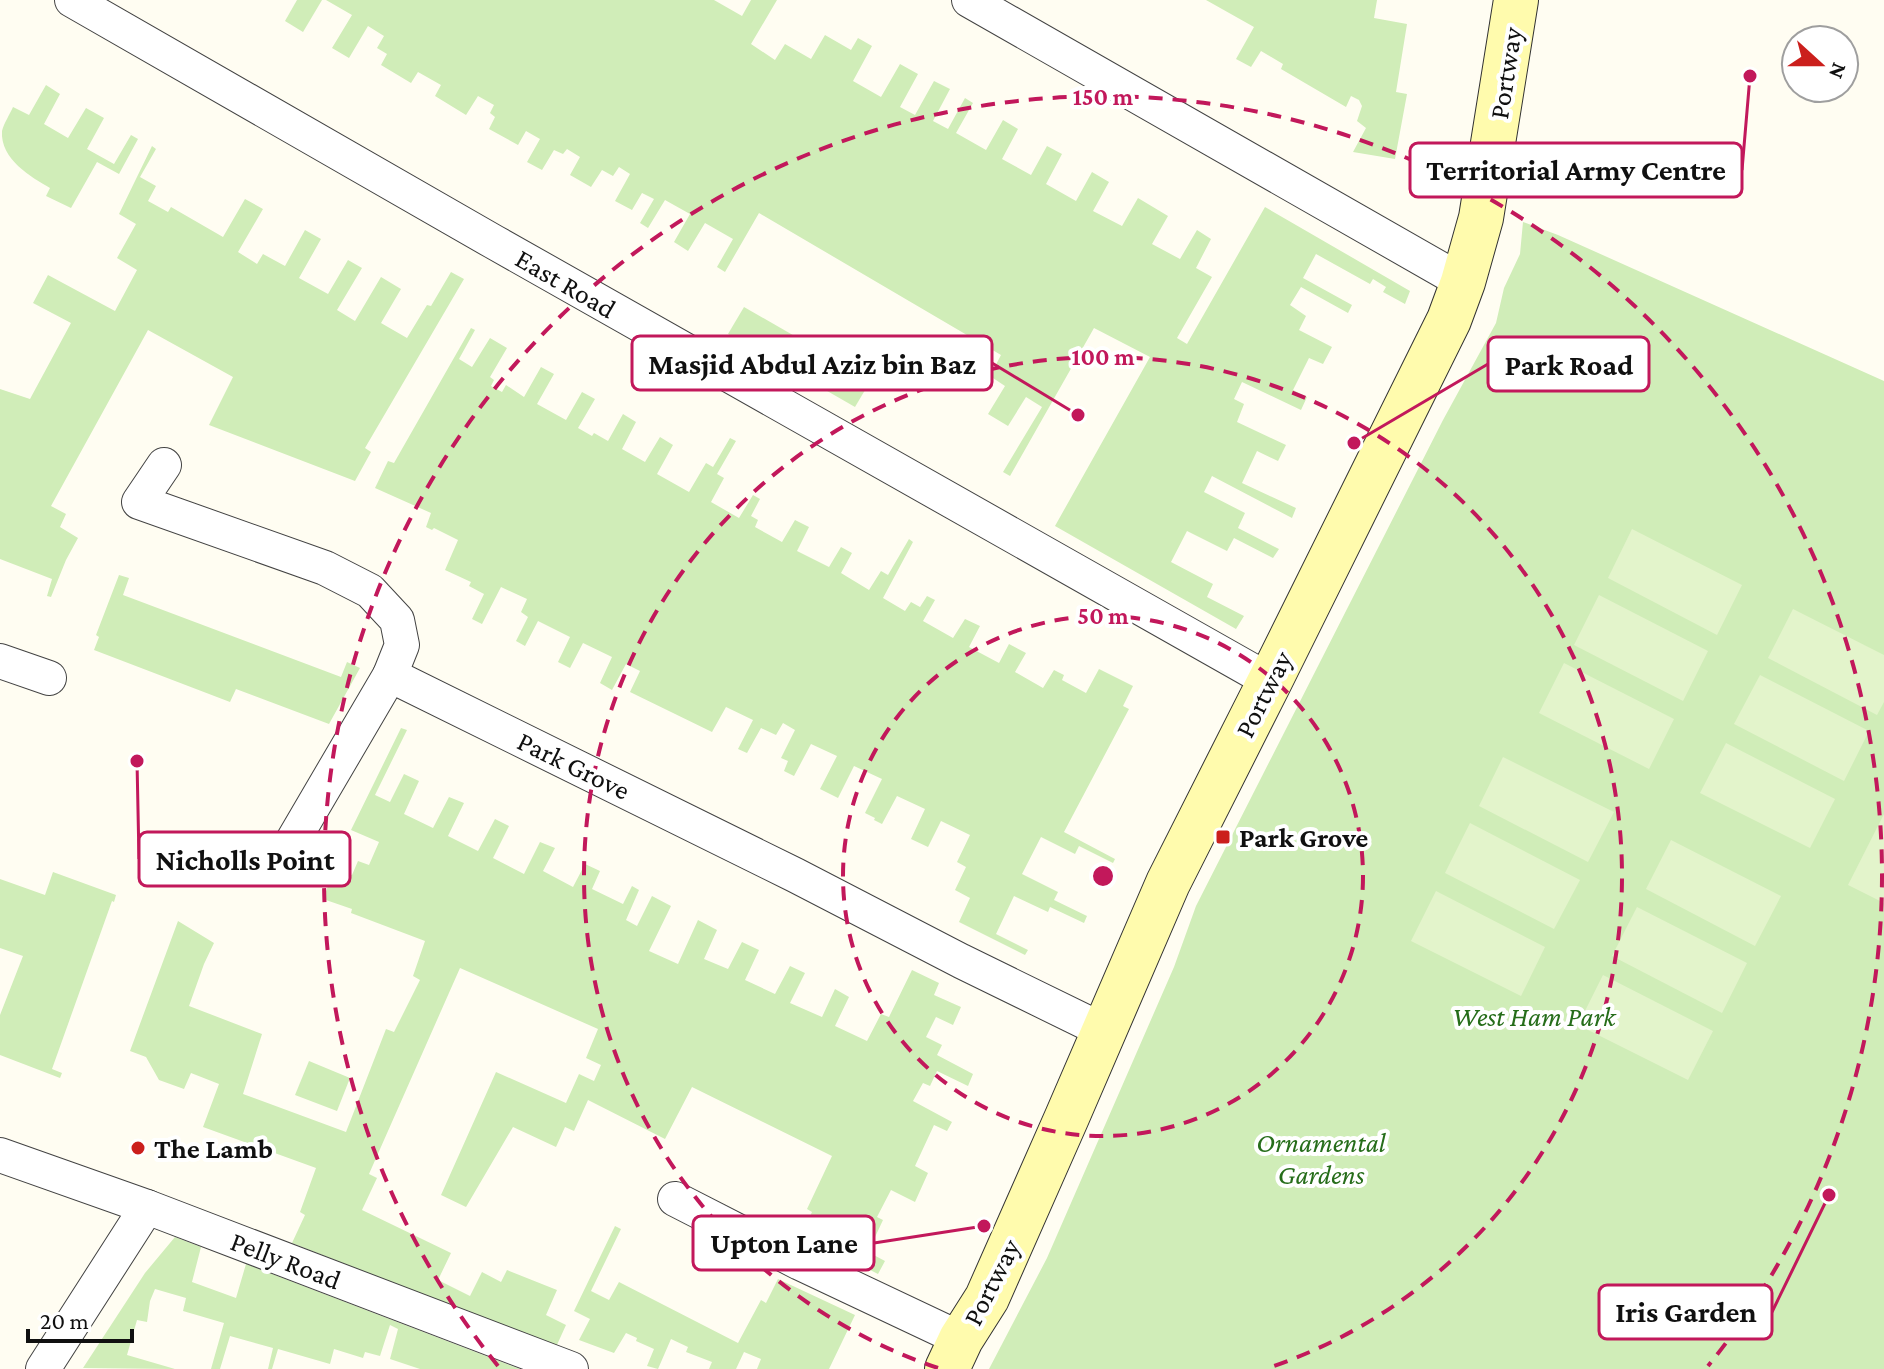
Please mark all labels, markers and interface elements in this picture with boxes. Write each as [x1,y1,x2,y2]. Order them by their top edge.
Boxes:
street label: Portway [1483,24,1528,121]
north arrow [1780,24,1860,104]
text: N [1824,60,1853,82]
text: 150 m [1073,83,1134,110]
callout: Territorial Army Centre [1410,143,1742,197]
text: Territorial Army Centre [1426,153,1726,186]
street label: East Road [510,242,622,325]
callout: Masjid Abdul Aziz bin Baz [632,336,992,390]
callout: Park Road [1488,337,1649,391]
text: 100 m [1071,343,1135,370]
text: Masjid Abdul Aziz bin Baz [648,347,976,381]
text: Park Road [1505,348,1634,381]
text: 50 m [1077,602,1129,629]
street label: Portway [1229,645,1299,743]
street label: Park Grove [513,725,635,806]
place label: Park Grove [1239,822,1368,853]
marker: Park Grove [1214,828,1232,846]
callout: Nicholls Point [139,832,350,886]
text: Nicholls Point [155,843,335,876]
centre of rings [1089,862,1117,890]
park label: West Ham Park [1452,1001,1617,1032]
park label: Ornamental Gardens [1256,1127,1387,1190]
place label: The Lamb [154,1133,273,1164]
marker: The Lamb [129,1139,147,1157]
callout: Upton Lane [693,1216,874,1270]
street label: Pelly Road [226,1225,346,1296]
text: Upton Lane [710,1226,858,1259]
street label: Portway [957,1233,1027,1331]
callout: Iris Garden [1599,1285,1772,1339]
scale bar [28,1293,132,1343]
text: Iris Garden [1615,1295,1757,1328]
text: 20 m [40,1307,89,1334]

